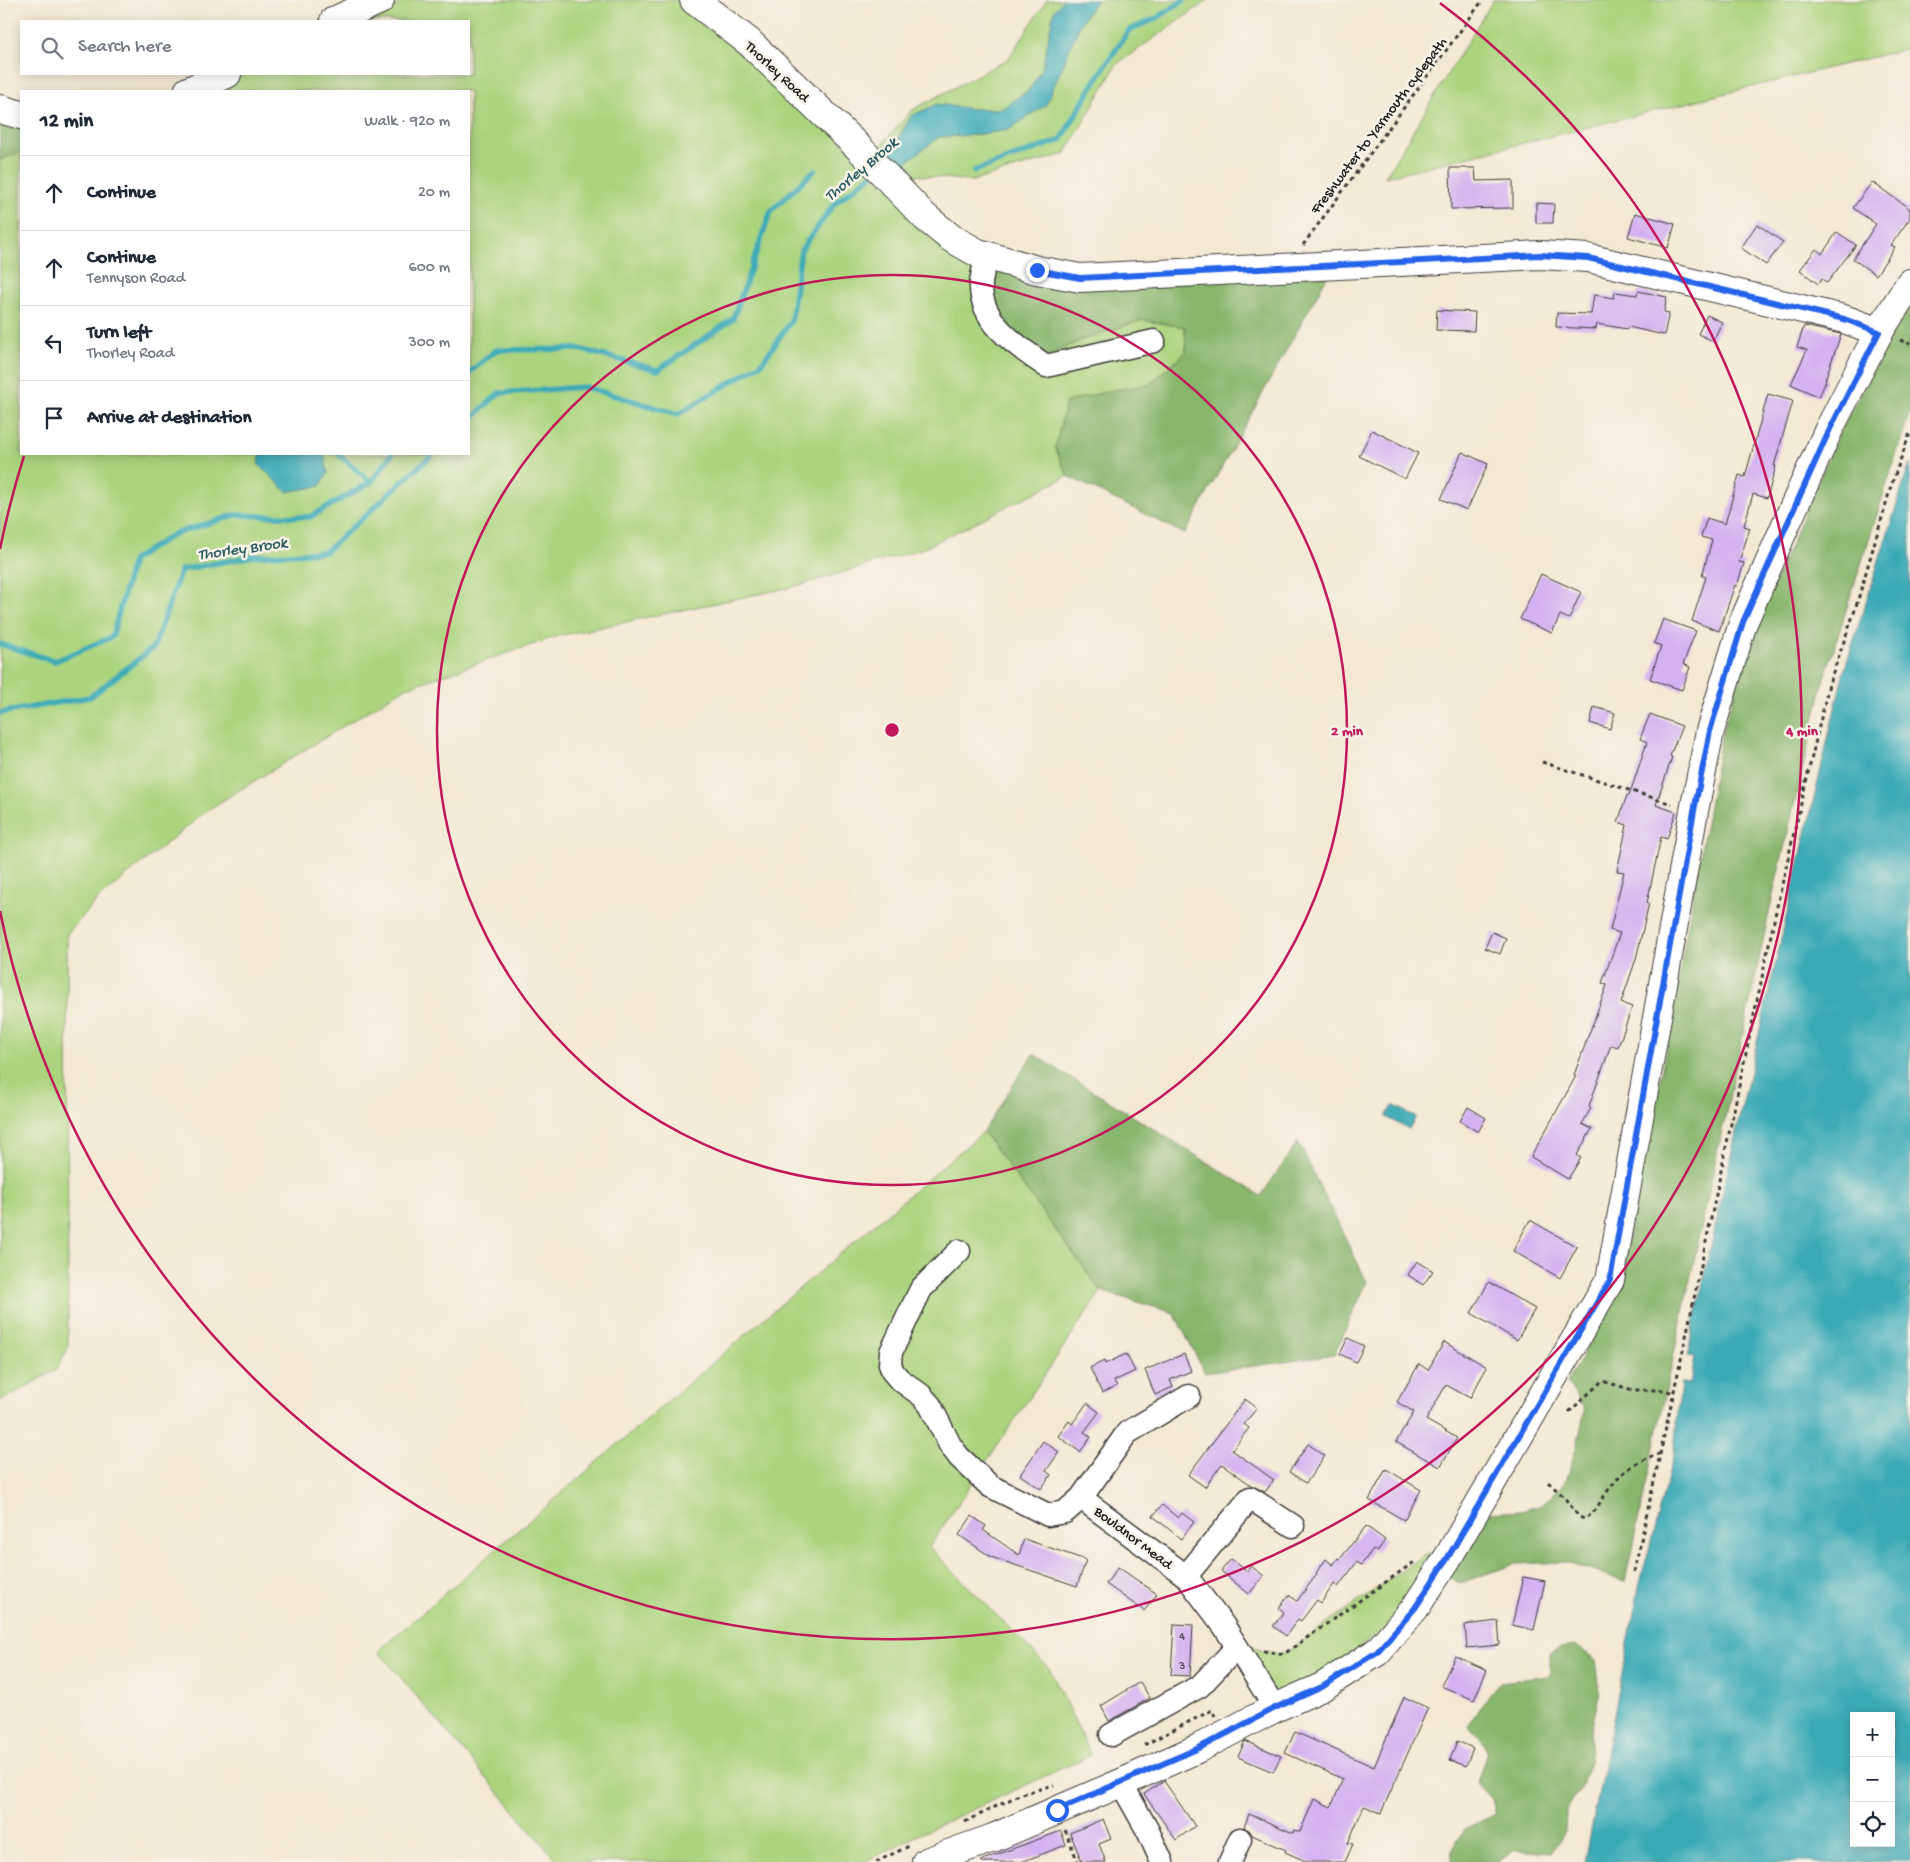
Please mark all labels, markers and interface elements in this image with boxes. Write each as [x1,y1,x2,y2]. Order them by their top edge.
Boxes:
search box [20,20,470,75]
icon: search [38,34,66,62]
street label: Freshwater to Yarmouth cyclepath [1307,34,1452,219]
text: Search here [78,36,172,59]
street label: Thorley Road [740,37,814,108]
text: 12 min [40,110,93,135]
text: Walk · 920 m [364,113,450,132]
water label: Thorley Brook [822,133,904,207]
icon: ahead [40,179,68,207]
text: Continue [87,182,156,205]
text: 20 m [418,184,450,203]
text: Continue [87,247,156,270]
icon: ahead [40,254,68,282]
text: 600 m [409,259,450,278]
route end [1026,259,1049,282]
text: Tennyson Road [87,270,185,289]
text: Turn left [87,322,151,345]
icon: left [40,329,68,357]
text: 300 m [408,334,450,353]
text: Thorley Road [87,345,174,364]
icon: arrive [40,404,68,432]
text: Arrive at destination [87,407,251,430]
water label: Thorley Brook [197,535,290,566]
centre of rings [883,721,901,739]
text: 2 min [1331,723,1364,741]
text: 4 min [1785,723,1819,741]
street label: Bouldnor Mead [1089,1503,1177,1575]
house number: 4 [1179,1630,1185,1644]
house number: 3 [1178,1660,1185,1674]
map controls [1850,1712,1895,1847]
button: + [1850,1712,1895,1757]
button: − [1850,1757,1895,1802]
route start [1046,1799,1069,1822]
button: locate [1850,1802,1895,1847]

